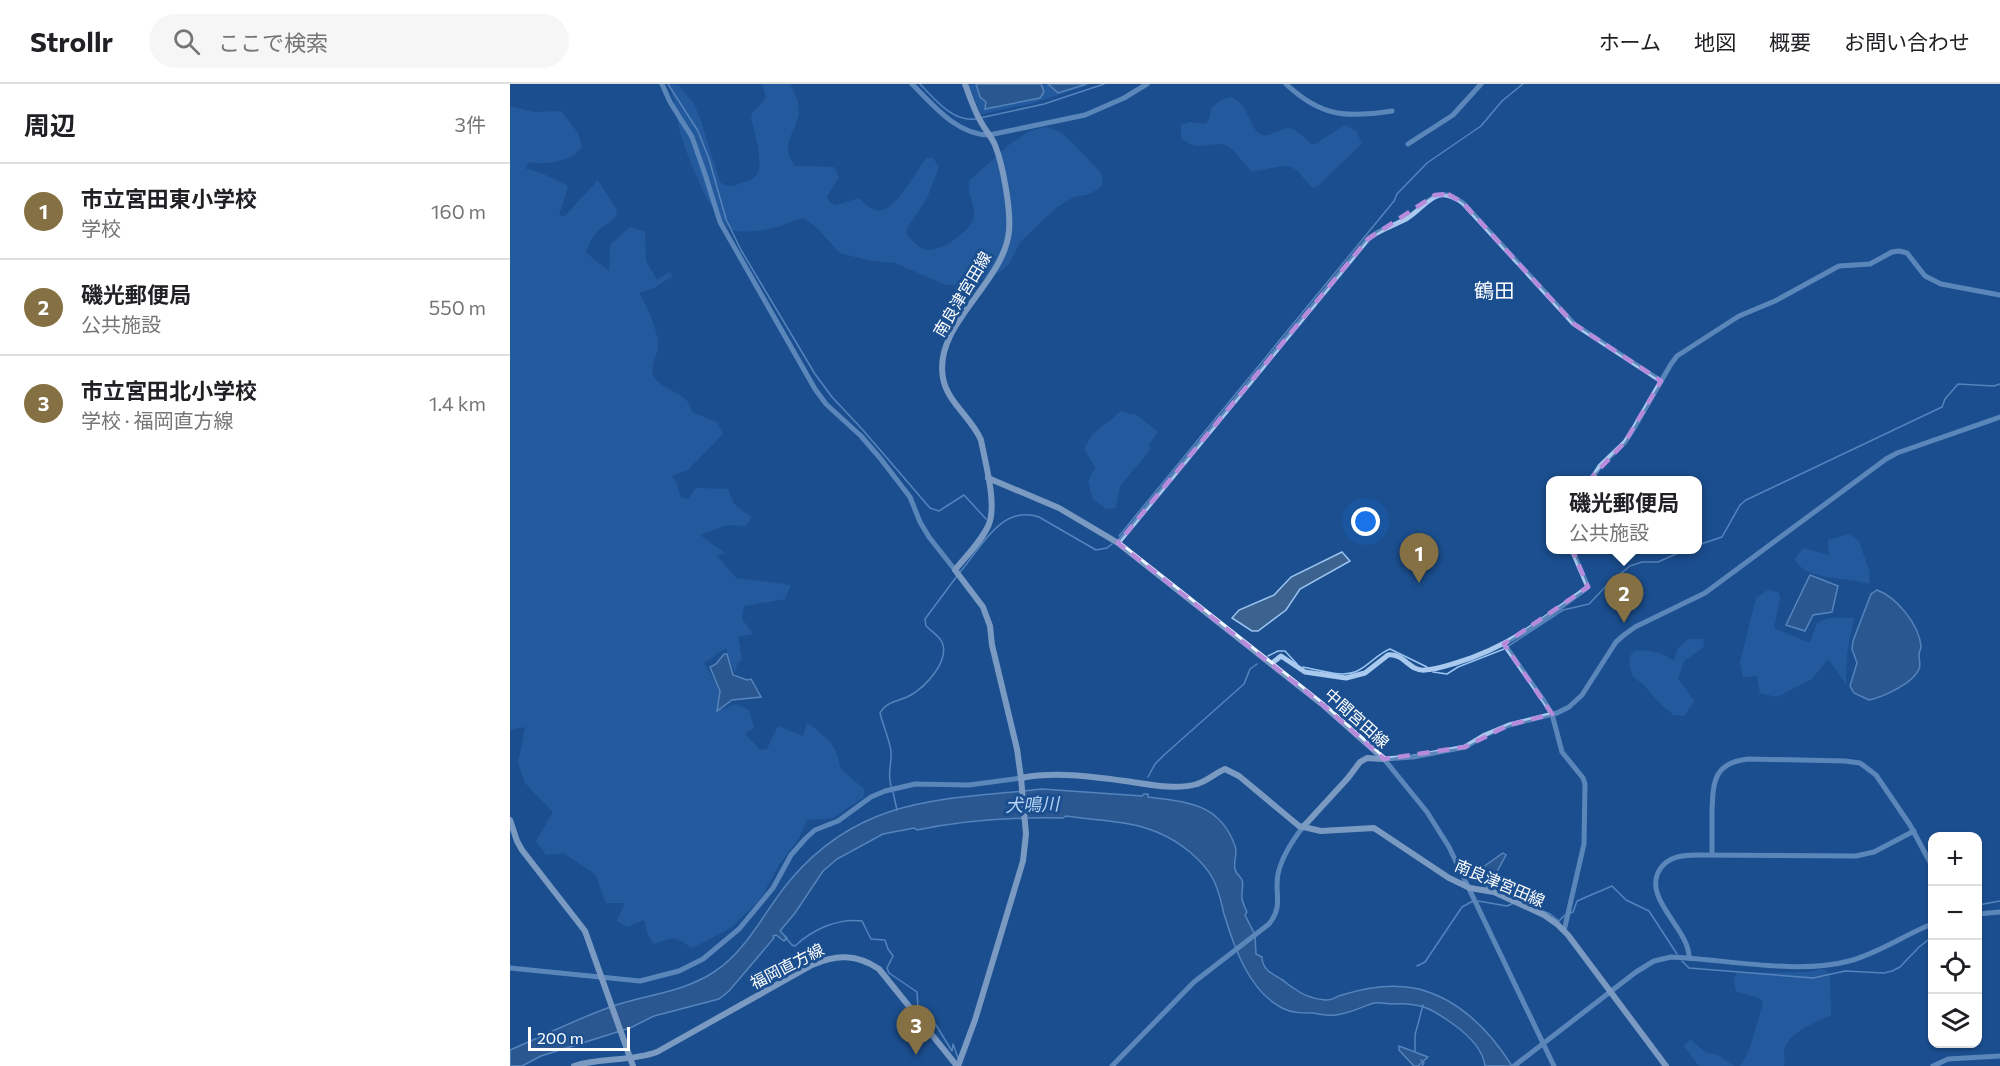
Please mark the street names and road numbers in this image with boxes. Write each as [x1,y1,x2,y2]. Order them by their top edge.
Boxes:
street label: 南良津宮田線 [929,248,994,340]
street label: 中間宮田線 [1321,684,1393,751]
street label: 南良津宮田線 [1452,855,1548,910]
street label: 福岡直方線 [747,939,827,992]

